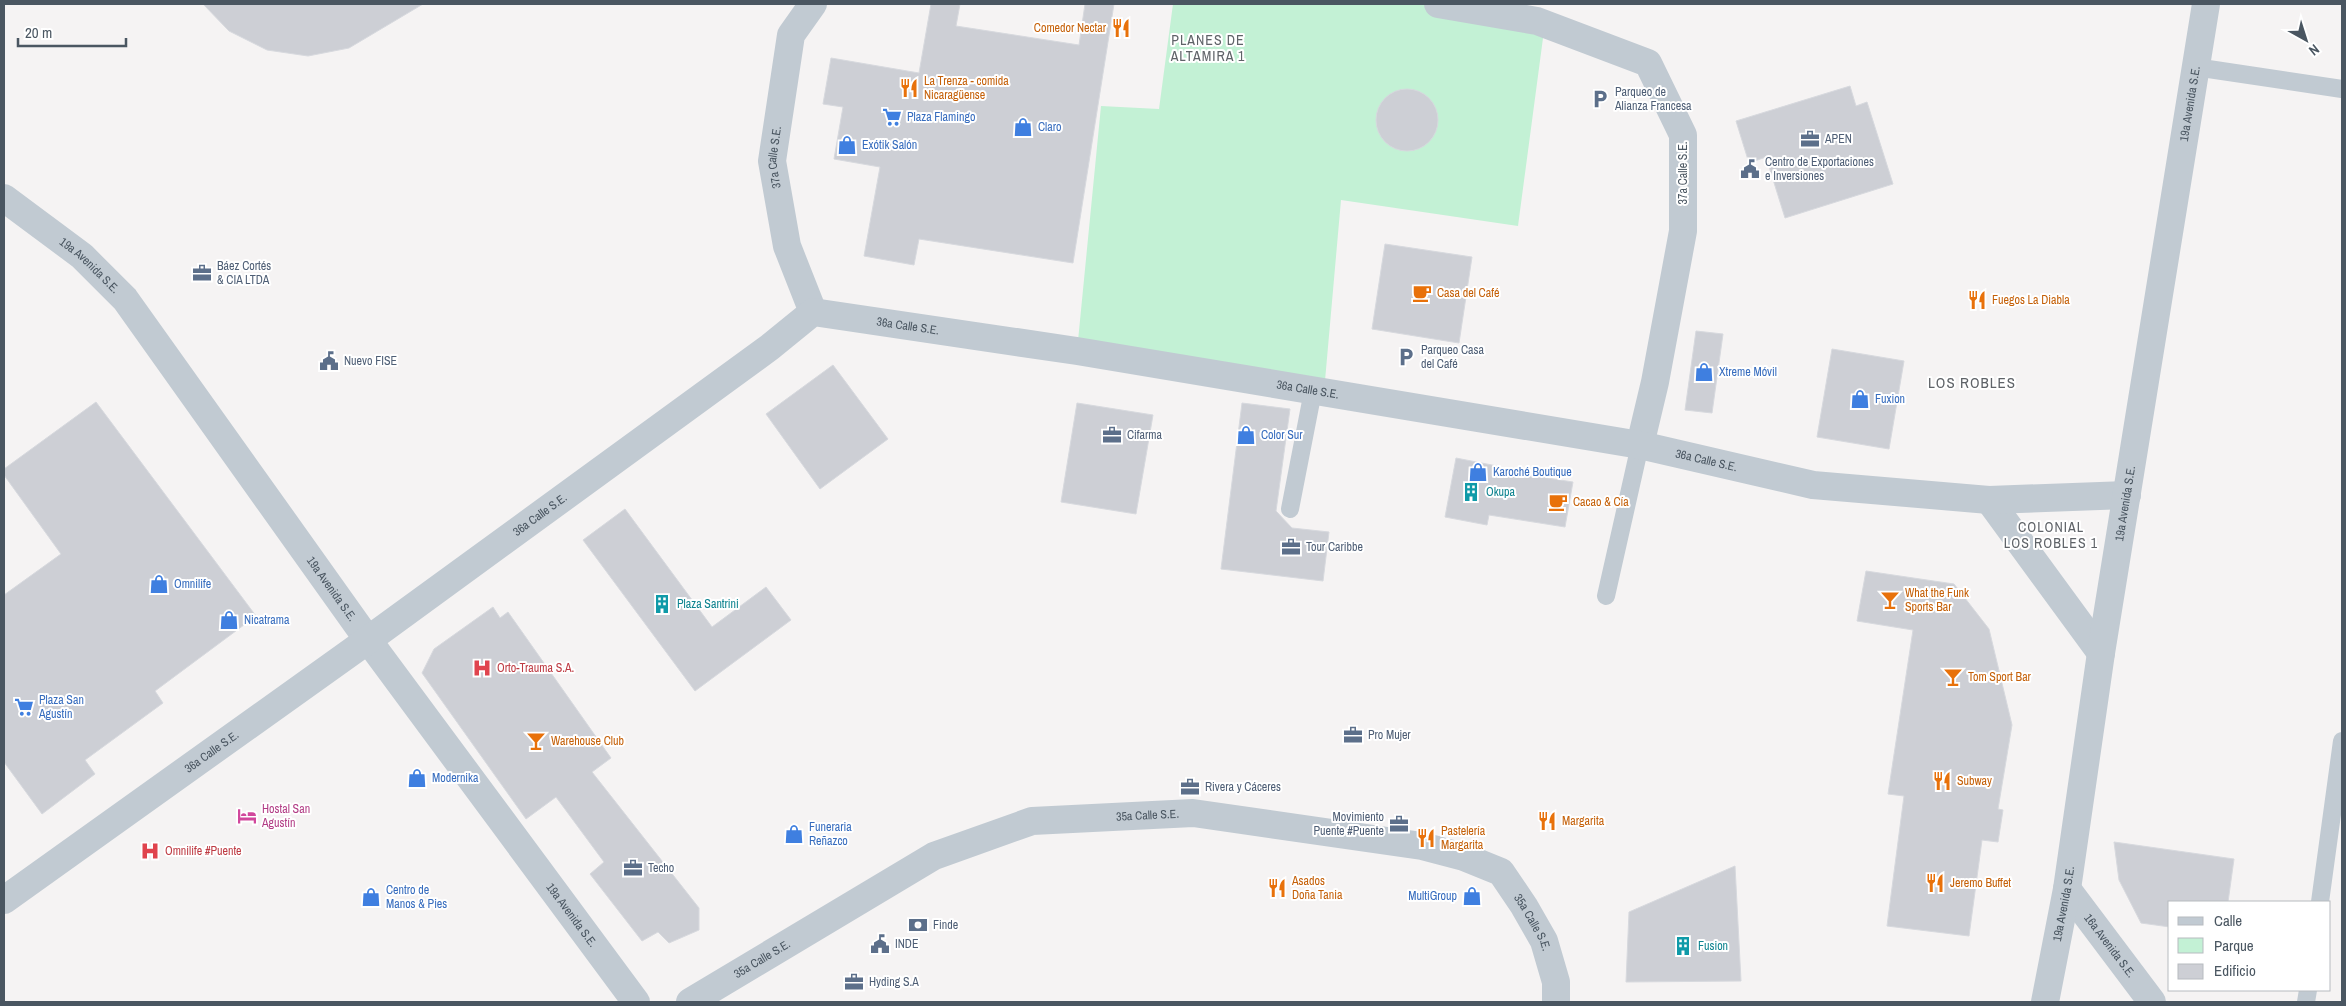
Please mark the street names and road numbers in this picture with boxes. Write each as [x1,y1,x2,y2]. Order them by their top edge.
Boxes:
street label: 19a Avenida S.E. [2176,65,2204,143]
street label: 37a Calle S.E. [764,125,785,190]
street label: 37a Calle S.E. [1675,142,1691,204]
street label: 19a Avenida S.E. [56,234,123,297]
street label: 36a Calle S.E. [875,313,940,339]
street label: 36a Calle S.E. [1275,376,1340,403]
street label: 36a Calle S.E. [1674,445,1739,475]
street label: 19a Avenida S.E. [2111,465,2139,542]
street label: 36a Calle S.E. [510,490,570,540]
street label: 19a Avenida S.E. [303,553,360,625]
street label: 36a Calle S.E. [181,727,242,777]
street label: 35a Calle S.E. [1116,806,1179,825]
street label: 19a Avenida S.E. [2049,865,2078,943]
street label: 19a Avenida S.E. [543,880,601,950]
street label: 35a Calle S.E. [1510,891,1554,953]
street label: 16a Avenida S.E. [2080,911,2139,981]
street label: 35a Calle S.E. [731,936,793,982]

